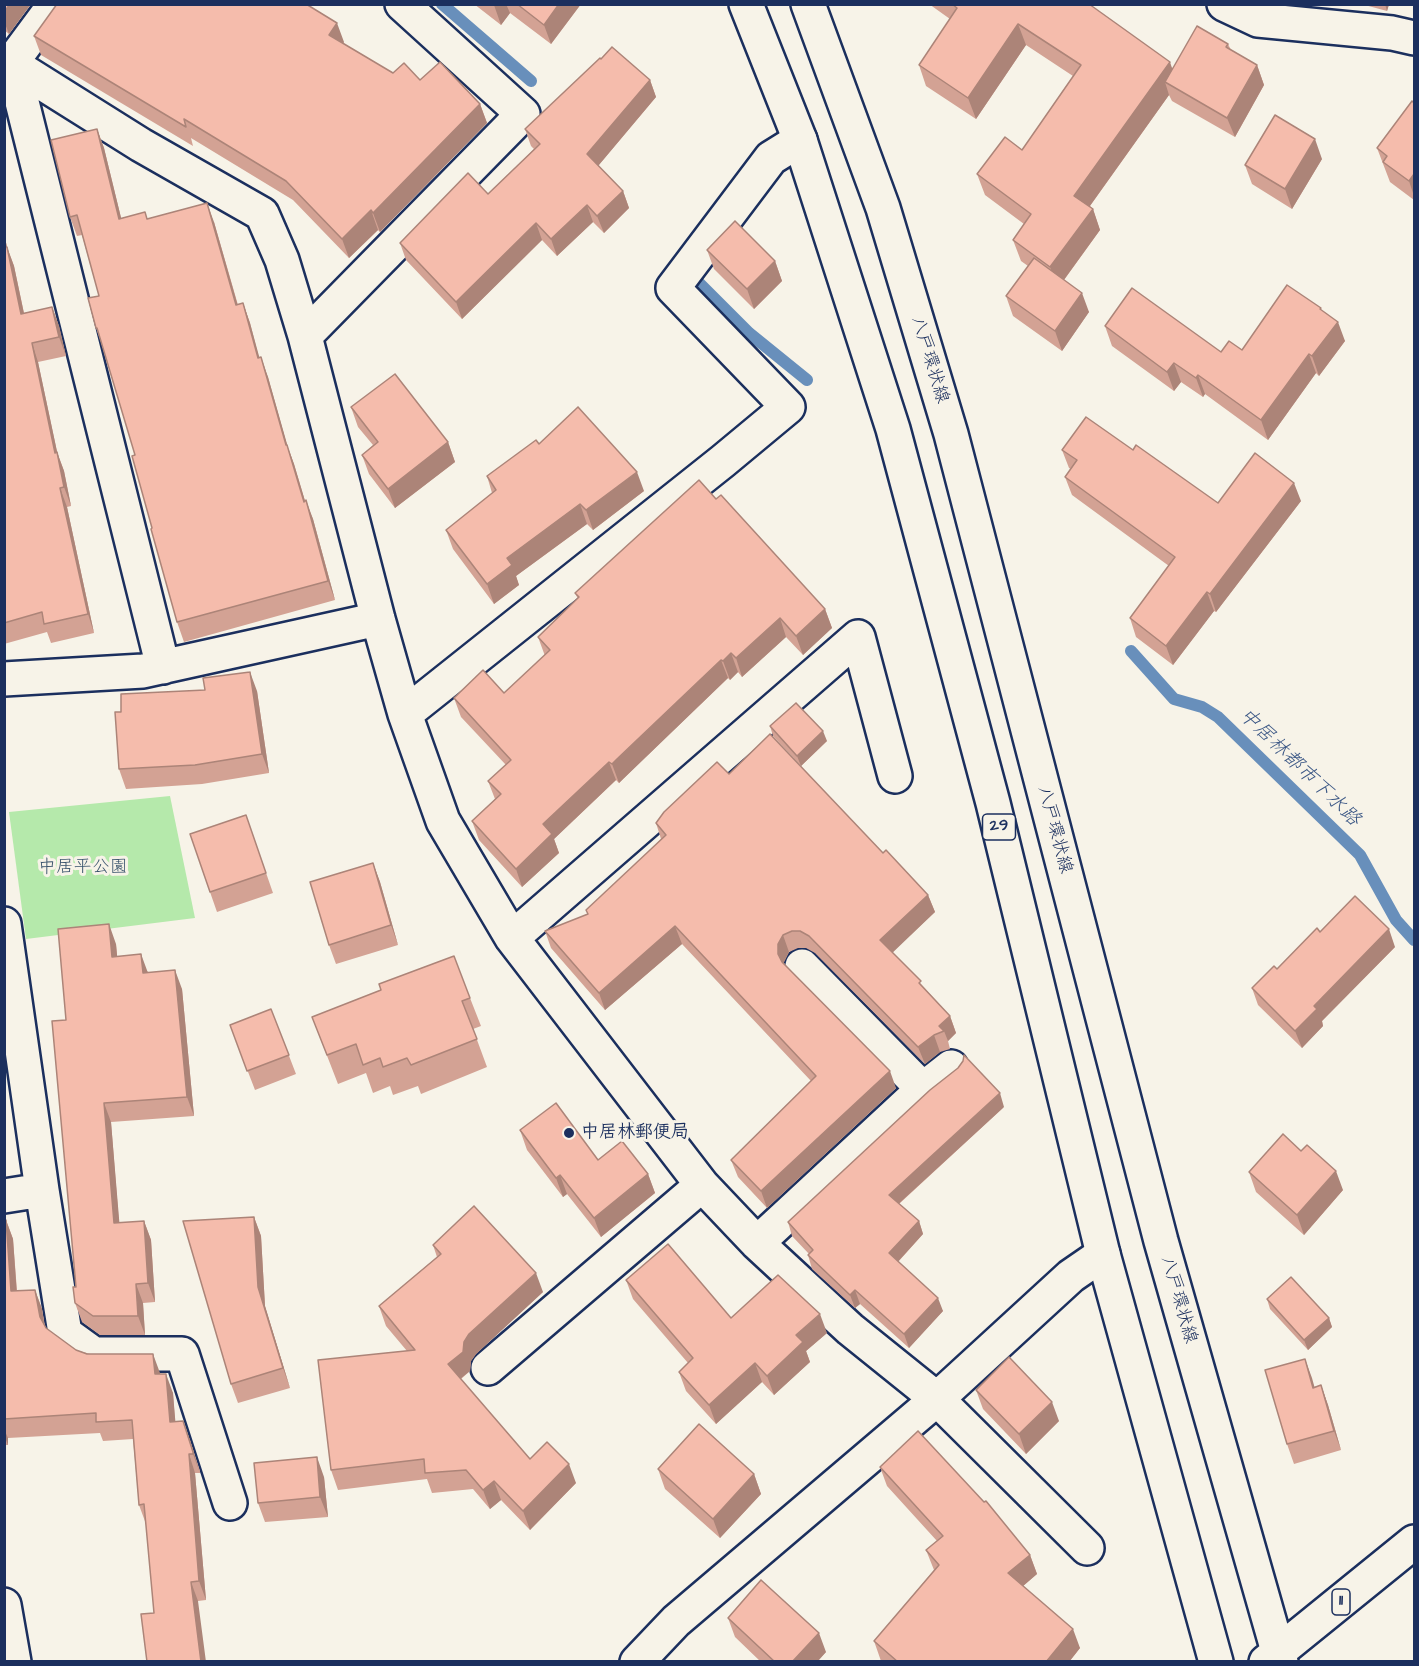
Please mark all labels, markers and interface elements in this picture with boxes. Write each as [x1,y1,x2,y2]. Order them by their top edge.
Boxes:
street label: 八戸環状線 [906,314,952,406]
water label: 中居林都市下水路 [1233,704,1365,832]
street label: 八戸環状線 [1032,784,1076,876]
road number: 29 [982,814,1016,840]
park label: 中居平公園 [38,857,128,879]
place label: 中居林郵便局 [581,1122,689,1144]
marker: 中居林郵便局 [562,1126,576,1140]
street label: 八戸環状線 [1155,1254,1201,1346]
road number: 11 [1332,1589,1350,1615]

